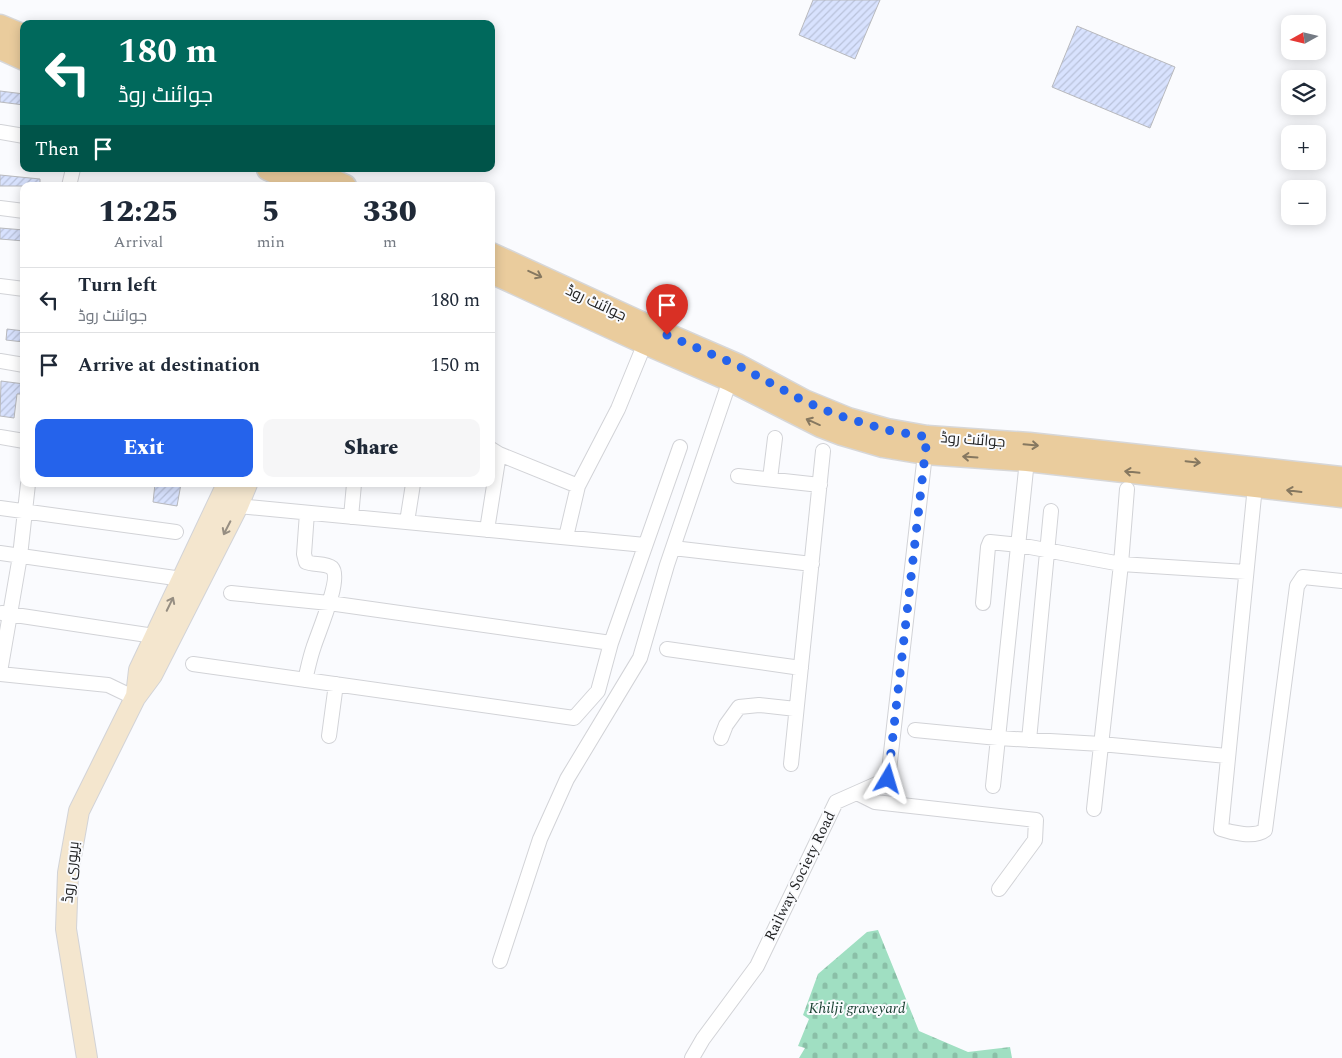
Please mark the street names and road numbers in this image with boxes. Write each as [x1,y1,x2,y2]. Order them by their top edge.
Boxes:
street label: جوائنٹ روڈ [562,279,630,327]
street label: جوائنٹ روڈ [940,426,1006,454]
street label: Railway Society Road [759,807,841,945]
street label: بریوری روڈ [56,840,86,904]

